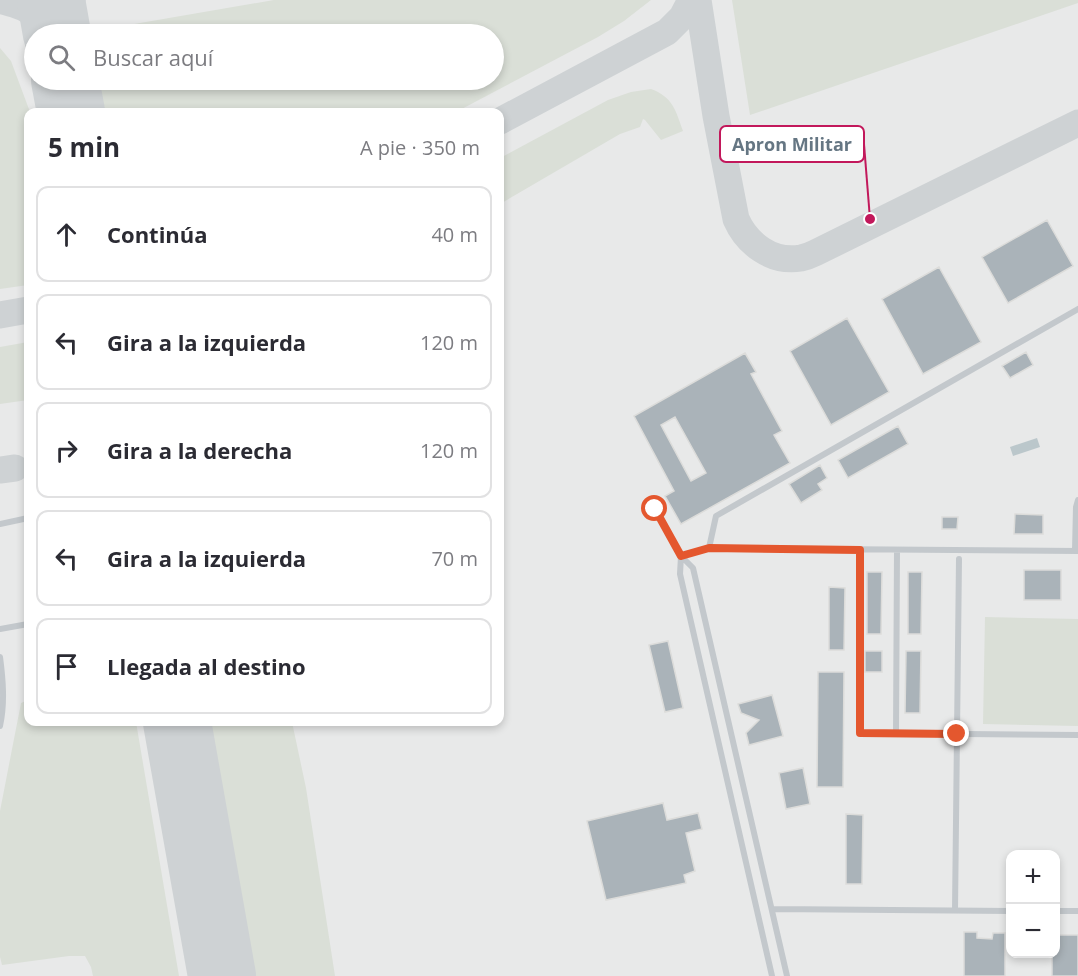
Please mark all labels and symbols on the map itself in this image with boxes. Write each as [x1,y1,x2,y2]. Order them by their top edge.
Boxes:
callout: Apron Militar [720,126,864,162]
text: Apron Militar [732,132,852,156]
route start [641,495,667,521]
route end [943,720,969,746]

